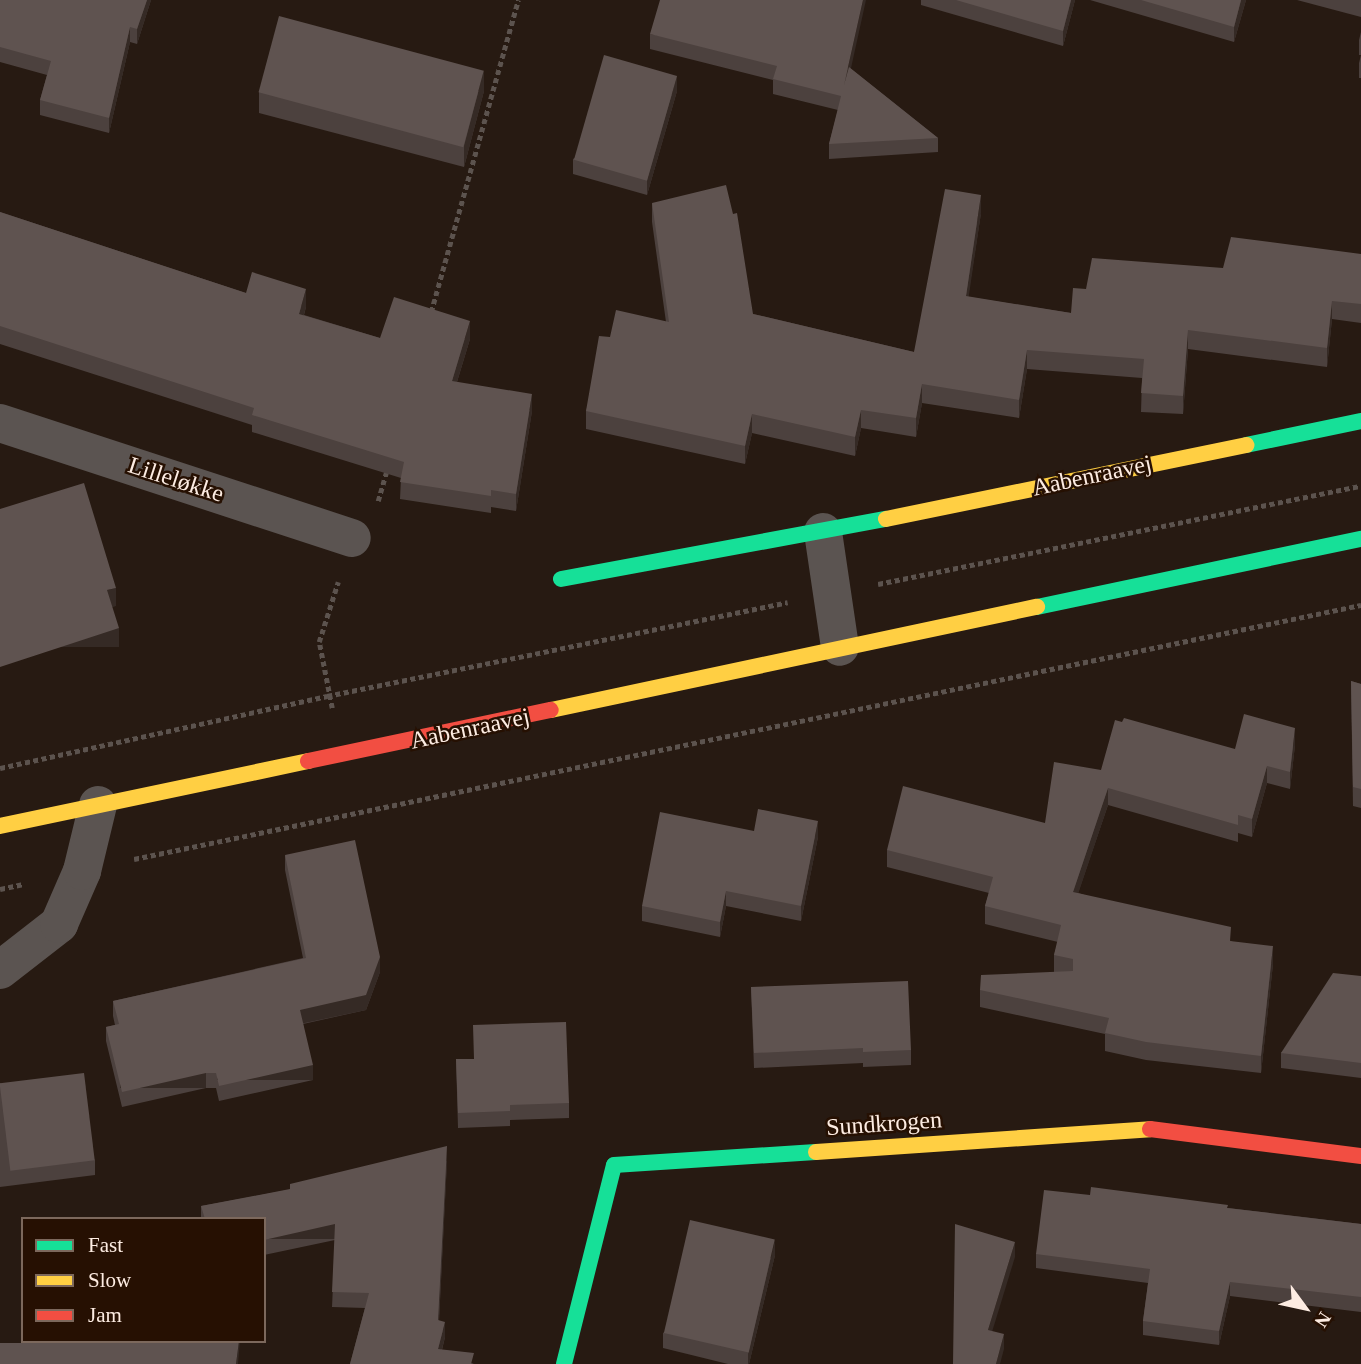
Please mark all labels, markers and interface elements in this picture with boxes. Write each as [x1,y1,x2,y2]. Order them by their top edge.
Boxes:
street label: Aabenraavej [1030,449,1154,503]
street label: Lilleløkke [125,451,227,509]
street label: Aabenraavej [408,702,532,756]
street label: Sundkrogen [825,1106,943,1142]
legend [21,1217,266,1343]
text: Fast [88,1233,123,1257]
text: Slow [88,1268,131,1292]
north arrow [1270,1273,1340,1343]
text: Jam [88,1303,122,1327]
text: N [1310,1308,1336,1331]

